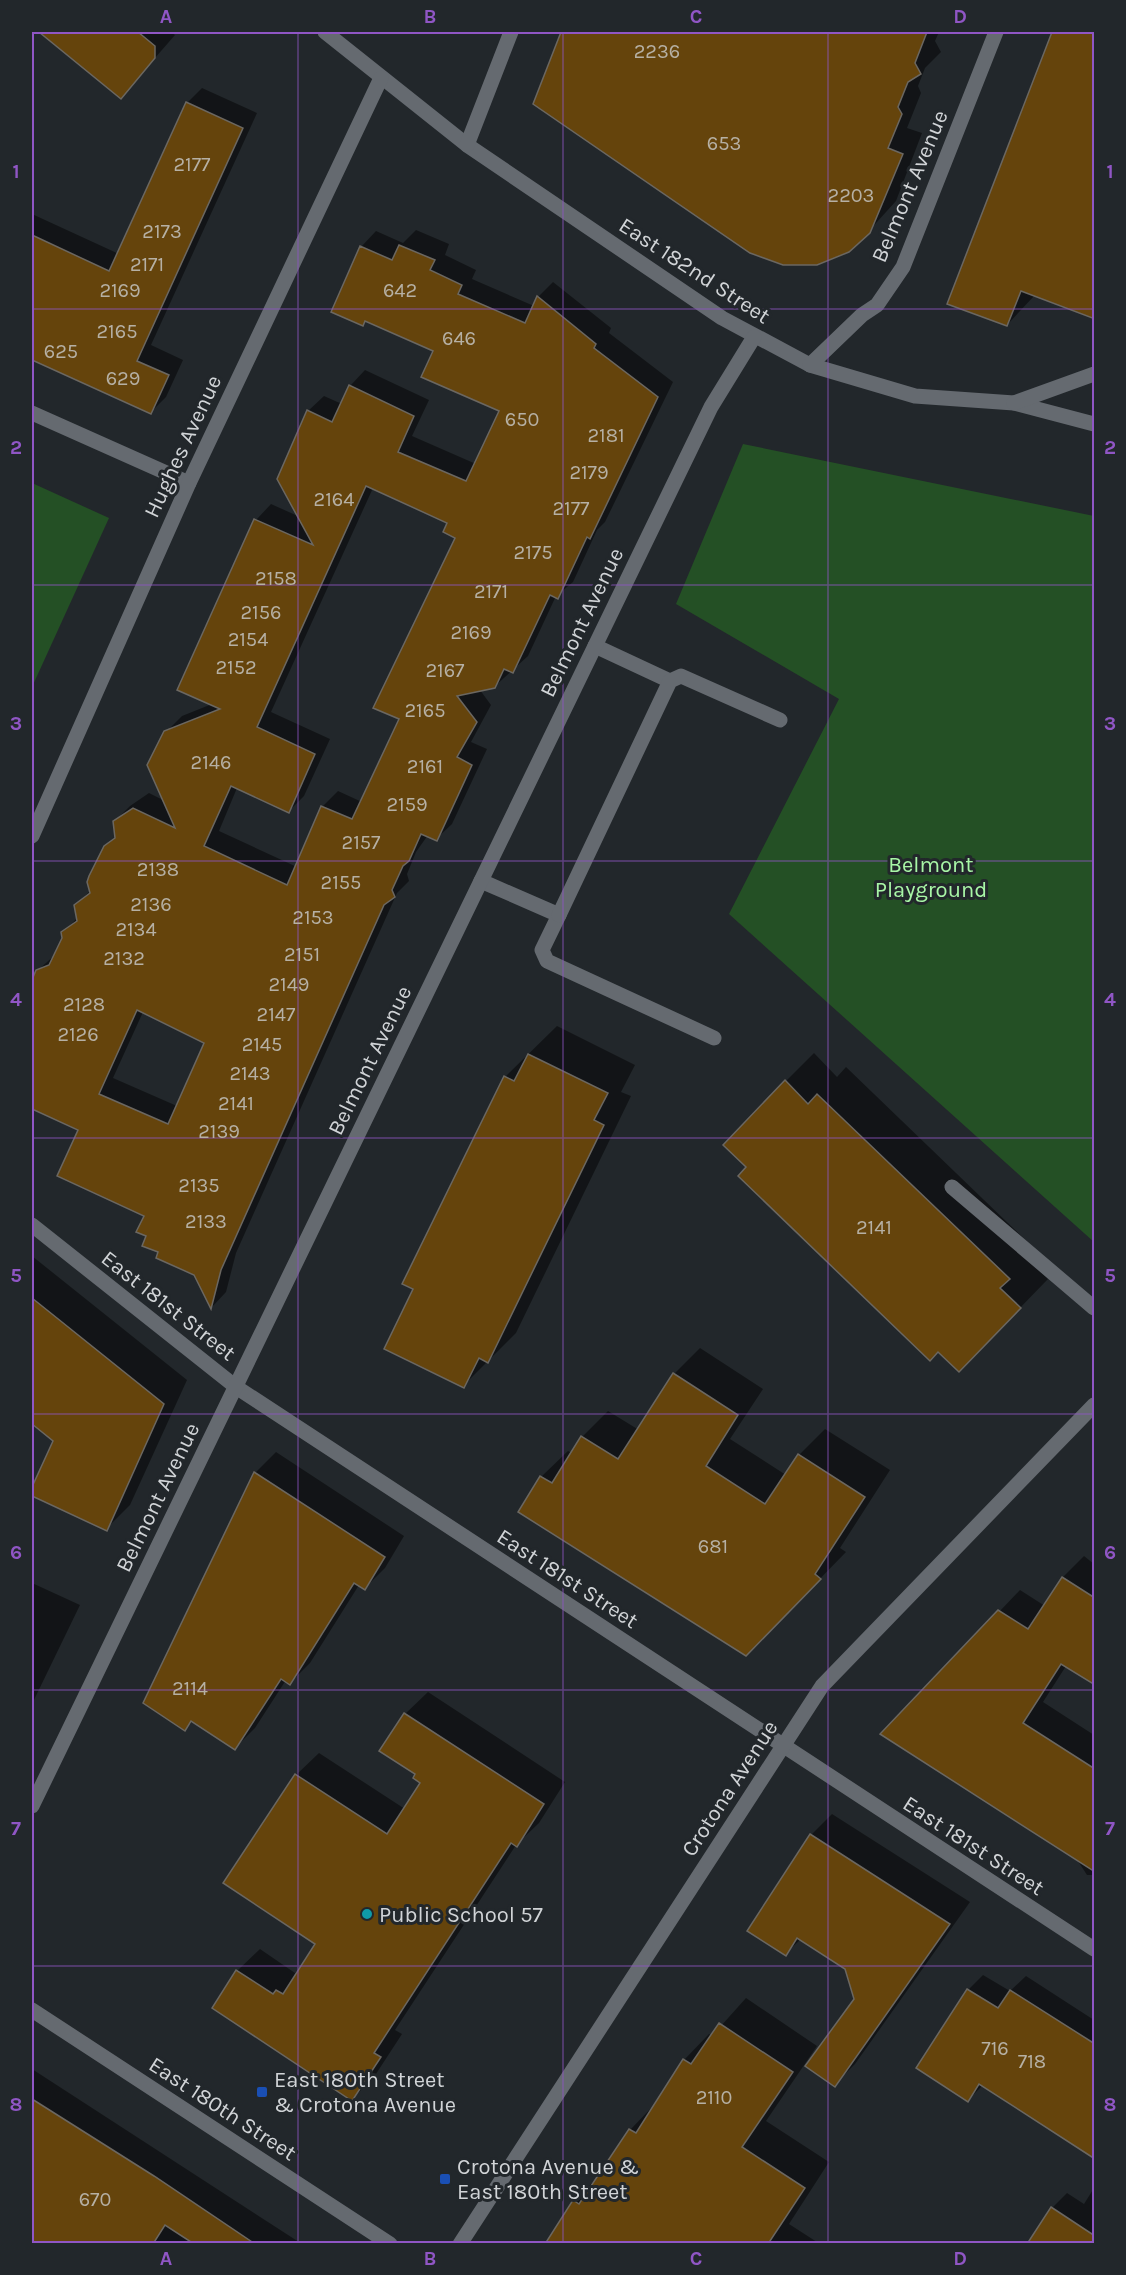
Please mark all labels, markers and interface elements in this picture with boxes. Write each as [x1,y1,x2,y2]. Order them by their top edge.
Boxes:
text: A [160,5,173,28]
text: B [424,5,436,28]
text: C [690,5,702,28]
text: D [953,5,967,28]
house number: 2236 [634,40,680,63]
street label: Belmont Avenue [866,106,954,266]
house number: 653 [707,132,741,155]
house number: 2177 [174,153,211,176]
text: 1 [12,160,20,183]
text: 1 [1106,160,1114,183]
house number: 2203 [828,184,874,207]
street label: East 182nd Street [614,212,775,329]
house number: 2173 [142,220,182,243]
house number: 2171 [130,253,164,276]
house number: 2169 [99,279,141,302]
house number: 642 [383,279,417,302]
house number: 2165 [97,320,137,343]
house number: 646 [442,327,476,350]
house number: 625 [44,340,78,363]
house number: 629 [106,367,140,390]
street label: Hughes Avenue [139,371,227,522]
house number: 650 [505,408,539,431]
house number: 2181 [587,424,625,447]
text: 2 [10,436,22,459]
text: 2 [1104,436,1116,459]
house number: 2179 [569,461,609,484]
house number: 2164 [314,488,354,511]
house number: 2177 [553,497,590,520]
house number: 2175 [514,541,552,564]
street label: Belmont Avenue [535,544,629,701]
house number: 2158 [255,567,297,590]
house number: 2171 [474,580,508,603]
house number: 2156 [241,601,281,624]
house number: 2169 [450,621,492,644]
house number: 2154 [228,628,268,651]
house number: 2152 [215,656,257,679]
house number: 2167 [425,659,465,682]
house number: 2165 [405,699,445,722]
text: 3 [10,712,22,735]
text: 3 [1104,712,1116,735]
house number: 2146 [191,751,231,774]
house number: 2161 [407,755,443,778]
house number: 2159 [386,793,428,816]
house number: 2157 [342,831,381,854]
park label: Belmont Playground [875,852,987,903]
house number: 2138 [137,858,179,881]
house number: 2155 [321,871,361,894]
house number: 2136 [130,893,172,916]
house number: 2153 [292,906,334,929]
house number: 2134 [115,918,157,941]
house number: 2151 [284,943,320,966]
house number: 2132 [103,947,145,970]
house number: 2149 [269,973,309,996]
street label: Belmont Avenue [323,982,417,1139]
text: 4 [10,988,22,1011]
text: 4 [1104,988,1116,1011]
house number: 2128 [63,993,105,1016]
house number: 2147 [257,1003,296,1026]
house number: 2126 [57,1023,99,1046]
house number: 2145 [242,1033,282,1056]
house number: 2143 [229,1062,271,1085]
house number: 2141 [218,1092,254,1115]
house number: 2139 [198,1120,240,1143]
house number: 2135 [178,1174,220,1197]
house number: 2133 [185,1210,227,1233]
house number: 2141 [856,1216,892,1239]
street label: East 181st Street [96,1245,241,1366]
text: 5 [10,1264,22,1287]
text: 5 [1104,1264,1116,1287]
street label: Belmont Avenue [111,1419,205,1576]
street label: East 181st Street [492,1524,643,1634]
house number: 681 [698,1535,728,1558]
text: 6 [10,1541,22,1564]
text: 6 [1104,1541,1116,1564]
house number: 2114 [172,1677,208,1700]
street label: Crotona Avenue [676,1716,783,1861]
street label: East 181st Street [898,1791,1049,1901]
text: 7 [11,1817,21,1840]
text: 7 [1105,1817,1115,1840]
place label: Public School 57 [379,1902,543,1928]
marker: Public School 57 [360,1907,374,1921]
house number: 716 [981,2037,1009,2060]
house number: 718 [1018,2050,1046,2073]
street label: East 180th Street [144,2051,301,2166]
place label: East 180th Street & Crotona Avenue [274,2067,456,2118]
marker: East 180th Street & Crotona Avenue [255,2085,269,2099]
house number: 2110 [696,2086,732,2109]
text: 8 [10,2093,22,2116]
text: 8 [1104,2093,1116,2116]
place label: Crotona Avenue & East 180th Street [457,2154,639,2205]
marker: Crotona Avenue & East 180th Street [438,2172,452,2186]
house number: 670 [79,2188,111,2211]
text: A [160,2247,173,2270]
text: B [424,2247,436,2270]
text: C [690,2247,702,2270]
text: D [953,2247,967,2270]

